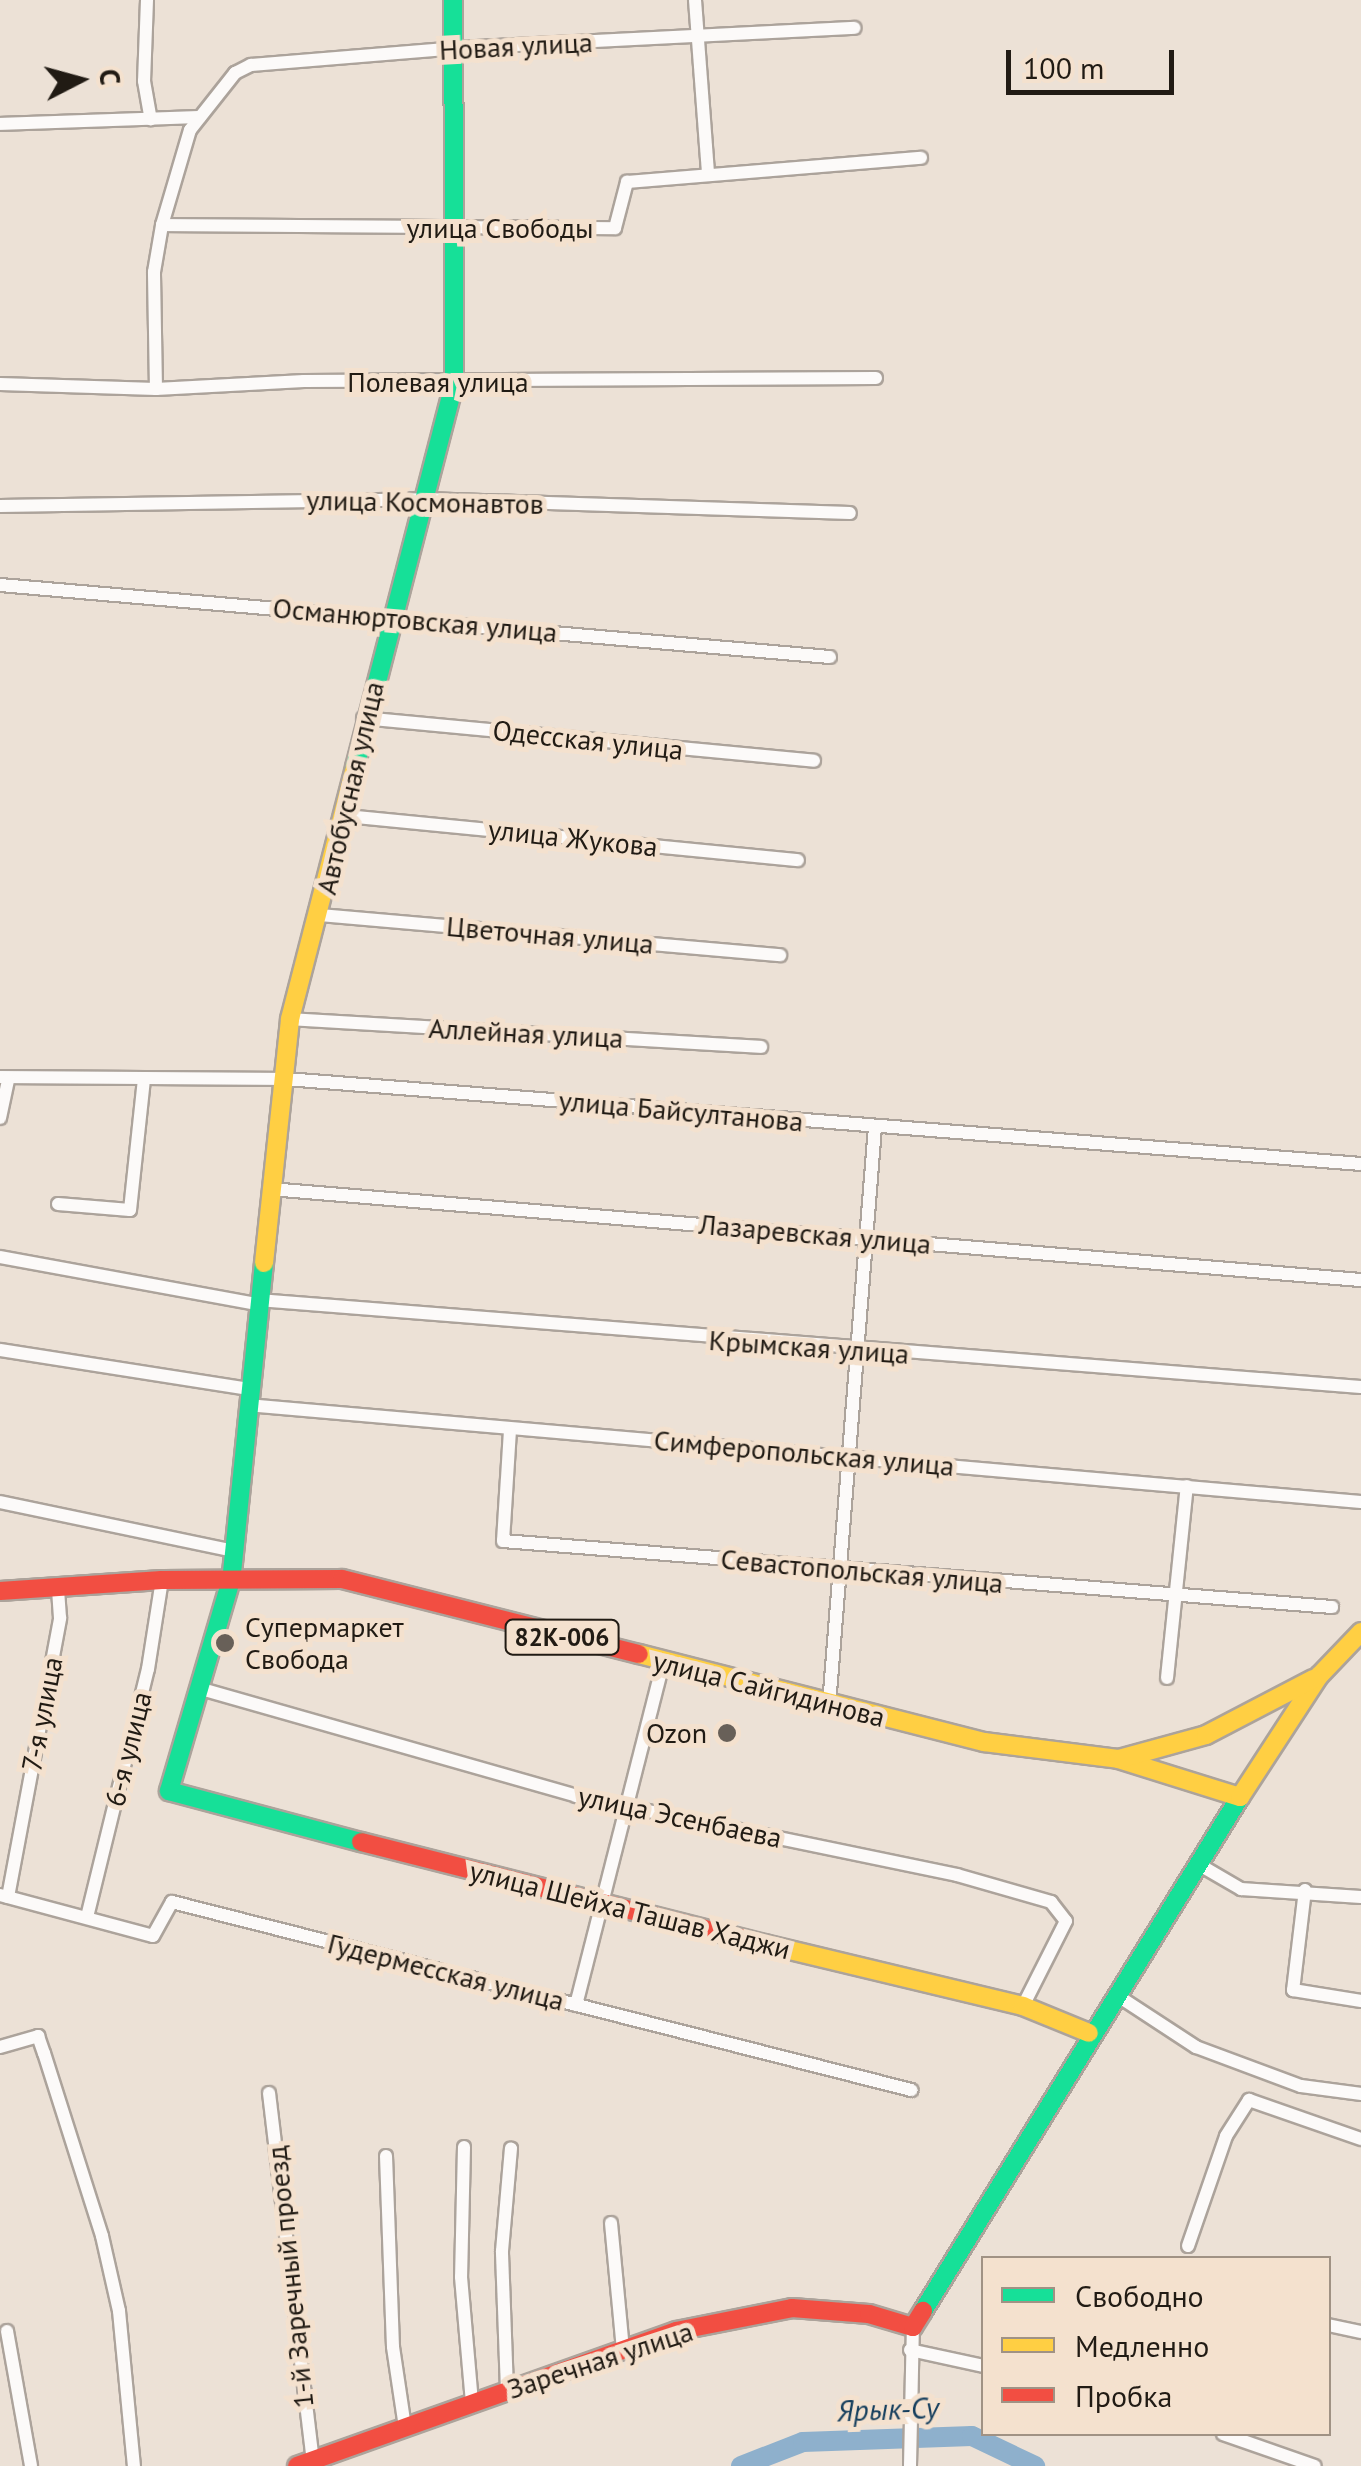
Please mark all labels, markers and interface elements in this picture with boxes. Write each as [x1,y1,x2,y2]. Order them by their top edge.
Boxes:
street label: Новая улица [438,25,594,67]
north arrow [30,30,130,130]
scale bar [1011,30,1178,92]
text: 100 m [1023,48,1104,87]
text: С [91,67,130,87]
street label: улица Свободы [406,211,594,245]
street label: Полевая улица [347,365,529,399]
street label: улица Космонавтов [306,483,544,521]
street label: Османюртовская улица [271,591,559,649]
street label: Автобусная улица [309,678,391,898]
street label: Одесская улица [491,713,685,767]
street label: улица Жукова [487,812,659,864]
street label: Цветочная улица [445,909,655,961]
street label: Аллейная улица [428,1011,624,1055]
street label: улица Байсултанова [557,1084,805,1138]
street label: Лазаревская улица [698,1207,932,1261]
street label: Крымская улица [708,1323,910,1371]
street label: Симферопольская улица [652,1423,956,1483]
street label: Севастопольская улица [719,1542,1005,1600]
place label: Супермаркет Свобода [245,1610,404,1676]
road number: 82К-006 [504,1617,620,1657]
marker: Супермаркет Свобода [214,1632,236,1654]
street label: улица Сайгидинова [649,1644,889,1734]
street label: 7-я улица [14,1654,70,1774]
street label: 6-я улица [98,1688,158,1810]
place label: Ozon [646,1716,707,1750]
marker: Ozon [716,1722,738,1744]
street label: улица Эсенбаева [575,1779,785,1855]
street label: улица Шейха Ташав Хаджи [465,1854,795,1966]
street label: Гудермесская улица [324,1926,568,2018]
street label: 1-й Заречный проезд [260,2144,320,2410]
legend [981,2256,1331,2436]
text: Свободно [1075,2276,1204,2315]
street label: Заречная улица [503,2314,697,2406]
text: Медленно [1075,2326,1209,2365]
text: Пробка [1075,2376,1172,2415]
water label: Ярык-Су [836,2389,940,2429]

